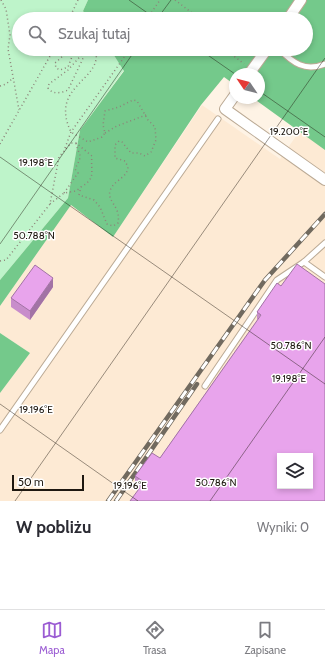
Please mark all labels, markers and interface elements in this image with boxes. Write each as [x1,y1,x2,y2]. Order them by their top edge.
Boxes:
search box [12,12,313,56]
icon: search [26,23,48,45]
text: Szukaj tutaj [58,25,130,43]
north arrow [229,68,265,104]
text: 19.200°E [270,125,309,138]
text: 19.198°E [19,156,54,169]
text: 50.788°N [13,229,55,242]
text: 50.786°N [271,339,311,352]
text: 19.198°E [272,372,307,385]
text: 19.196°E [19,403,53,416]
map controls [277,453,313,489]
button: layers [277,453,313,489]
scale bar [12,473,84,492]
text: 50 m [18,475,44,489]
text: 50.786°N [196,476,236,489]
text: 19.196°E [113,479,147,492]
text: W pobliżu [16,517,91,537]
text: Wyniki: 0 [257,519,309,535]
tab: Mapa [39,619,65,657]
tab: Trasa [143,619,166,657]
tab: Zapisane [245,619,286,657]

